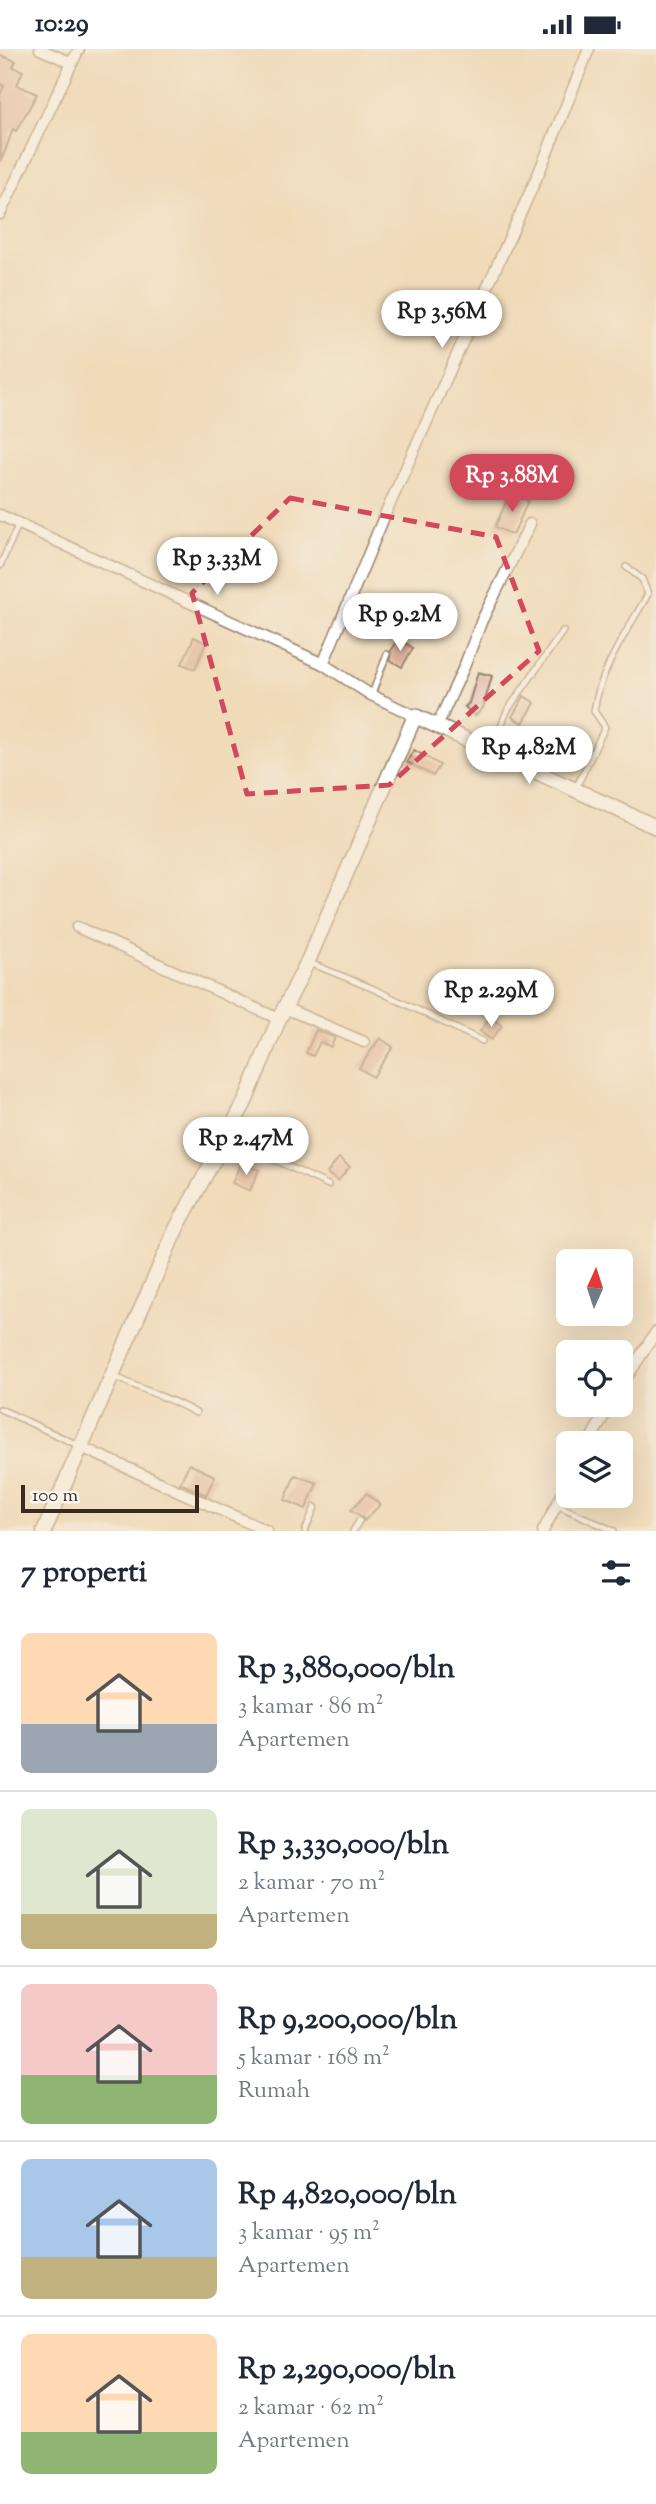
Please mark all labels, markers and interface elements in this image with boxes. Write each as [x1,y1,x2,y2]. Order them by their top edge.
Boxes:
text: 10:29 [35,6,89,43]
pin: Rp 3.56M [370,291,514,350]
text: Rp 3.56M [397,296,487,329]
pin: Rp 3.88M [440,455,584,514]
text: Rp 3.88M [466,460,558,493]
pin: Rp 3.33M [145,538,289,597]
text: Rp 3.33M [173,543,261,576]
pin: Rp 9.2M [335,593,465,653]
text: Rp 9.2M [359,599,441,632]
pin: Rp 4.82M [457,727,601,786]
text: Rp 4.82M [482,732,576,765]
pin: Rp 2.29M [419,969,563,1029]
text: Rp 2.29M [444,975,538,1008]
pin: Rp 2.47M [174,1117,318,1177]
text: Rp 2.47M [199,1123,293,1156]
north arrow [556,1249,634,1327]
map controls [556,1249,633,1508]
button: locate [556,1340,633,1417]
button: layers [556,1431,633,1508]
scale bar [21,1482,200,1514]
text: 100 m [32,1483,78,1510]
text: 7 properti [21,1552,147,1595]
icon: filters [597,1554,635,1592]
text: Rp 3,880,000/bln [238,1648,455,1691]
icon: home [77,1661,161,1745]
text: 3 kamar · 86 m² [238,1691,383,1724]
text: Apartemen [238,1724,350,1757]
text: Rp 3,330,000/bln [238,1824,449,1867]
icon: home [77,1837,161,1921]
text: 2 kamar · 70 m² [238,1867,385,1900]
text: Apartemen [238,1900,350,1933]
text: Rp 9,200,000/bln [238,1999,457,2042]
icon: home [77,2012,161,2096]
text: 5 kamar · 168 m² [238,2042,390,2075]
text: Rumah [238,2075,310,2108]
text: Rp 4,820,000/bln [238,2174,457,2217]
icon: home [77,2187,161,2271]
text: 3 kamar · 95 m² [238,2217,380,2250]
text: Apartemen [238,2250,350,2283]
text: Rp 2,290,000/bln [238,2349,456,2392]
icon: home [77,2362,161,2446]
text: 2 kamar · 62 m² [238,2392,384,2425]
text: Apartemen [238,2425,350,2458]

